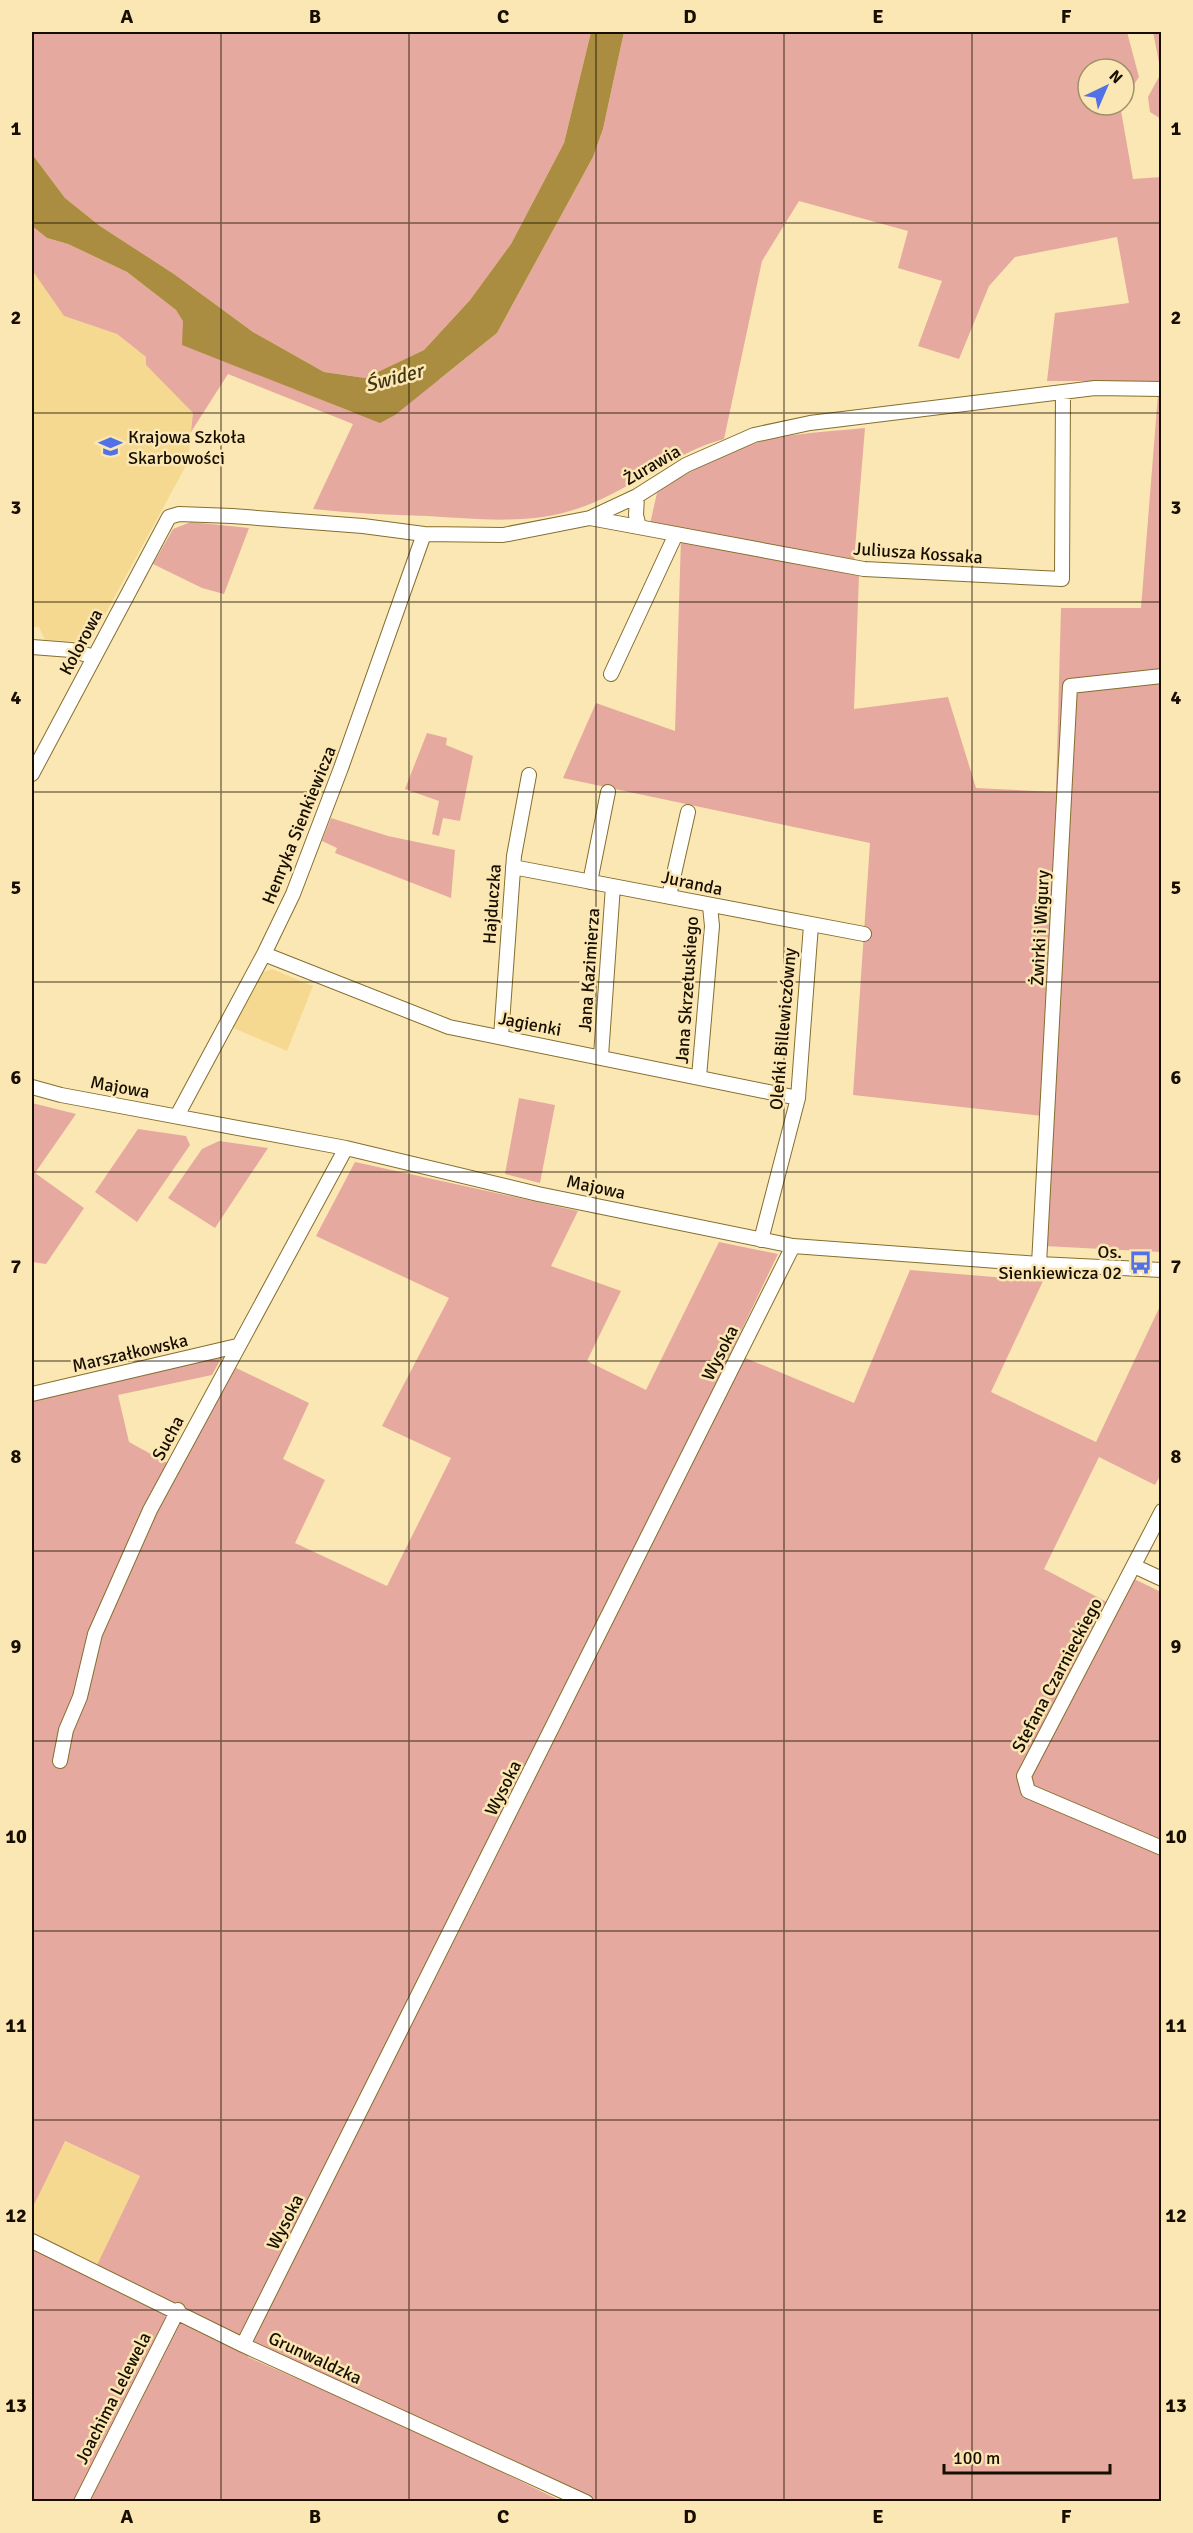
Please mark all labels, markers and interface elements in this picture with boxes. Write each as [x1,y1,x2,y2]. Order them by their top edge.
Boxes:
text: A [121,4,134,29]
text: B [309,4,321,29]
text: C [497,4,509,29]
text: D [683,4,697,29]
text: E [872,4,884,29]
text: F [1061,4,1072,29]
north arrow [1076,57,1136,117]
text: N [1105,66,1127,88]
text: 1 [11,116,22,141]
text: 1 [1171,116,1182,141]
text: 2 [11,305,21,330]
text: 2 [1171,305,1181,330]
water label: Świder [362,358,428,398]
place label: Krajowa Szkoła Skarbowości [128,426,246,469]
school or university icon: Krajowa Szkoła Skarbowości [97,434,123,460]
street label: Żurawia [620,440,684,490]
text: 3 [11,495,21,520]
text: 3 [1171,495,1181,520]
street label: Juliusza Kossaka [853,538,983,568]
street label: Kolorowa [54,605,108,679]
text: 4 [11,685,22,710]
text: 4 [1171,685,1182,710]
street label: Henryka Sienkiewicza [257,743,341,907]
street label: Hajduczka [478,863,506,945]
street label: Juranda [659,866,725,900]
street label: Żwirki i Wigury [1026,869,1054,986]
text: 5 [11,875,21,900]
text: 5 [1171,875,1181,900]
street label: Jana Kazimierza [574,907,604,1033]
street label: Jana Skrzetuskiego [671,915,703,1065]
street label: Oleńki Billewiczówny [765,946,801,1111]
street label: Jagienki [497,1007,563,1041]
text: 6 [11,1065,22,1090]
text: 6 [1171,1065,1182,1090]
street label: Majowa [89,1071,151,1103]
street label: Majowa [564,1170,628,1204]
place label: Os. Sienkiewicza 02 [999,1241,1122,1284]
bus stop icon: Os. Sienkiewicza 02 [1127,1249,1153,1275]
text: 7 [11,1254,22,1279]
text: 7 [1171,1254,1182,1279]
street label: Wysoka [697,1322,743,1384]
street label: Marszałkowska [70,1329,190,1377]
street label: Sucha [147,1412,189,1464]
text: 8 [11,1444,22,1469]
text: 8 [1171,1444,1182,1469]
street label: Stefana Czarnieckiego [1007,1594,1107,1756]
text: 9 [11,1634,22,1659]
text: 9 [1171,1634,1182,1659]
street label: Wysoka [480,1757,526,1819]
text: 10 [5,1824,27,1849]
text: 10 [1165,1824,1187,1849]
text: 11 [5,2013,27,2038]
text: 11 [1165,2013,1187,2038]
street label: Wysoka [262,2191,308,2253]
text: 12 [5,2203,27,2228]
text: 12 [1165,2203,1187,2228]
street label: Grunwaldzka [265,2327,365,2389]
street label: Joachima Lelewela [70,2328,156,2468]
text: 13 [5,2393,27,2418]
text: 13 [1165,2393,1187,2418]
scale bar [944,2437,1110,2475]
text: 100 m [953,2447,1000,2469]
text: A [121,2504,134,2529]
text: B [309,2504,321,2529]
text: C [497,2504,509,2529]
text: D [683,2504,697,2529]
text: E [872,2504,884,2529]
text: F [1061,2504,1072,2529]

